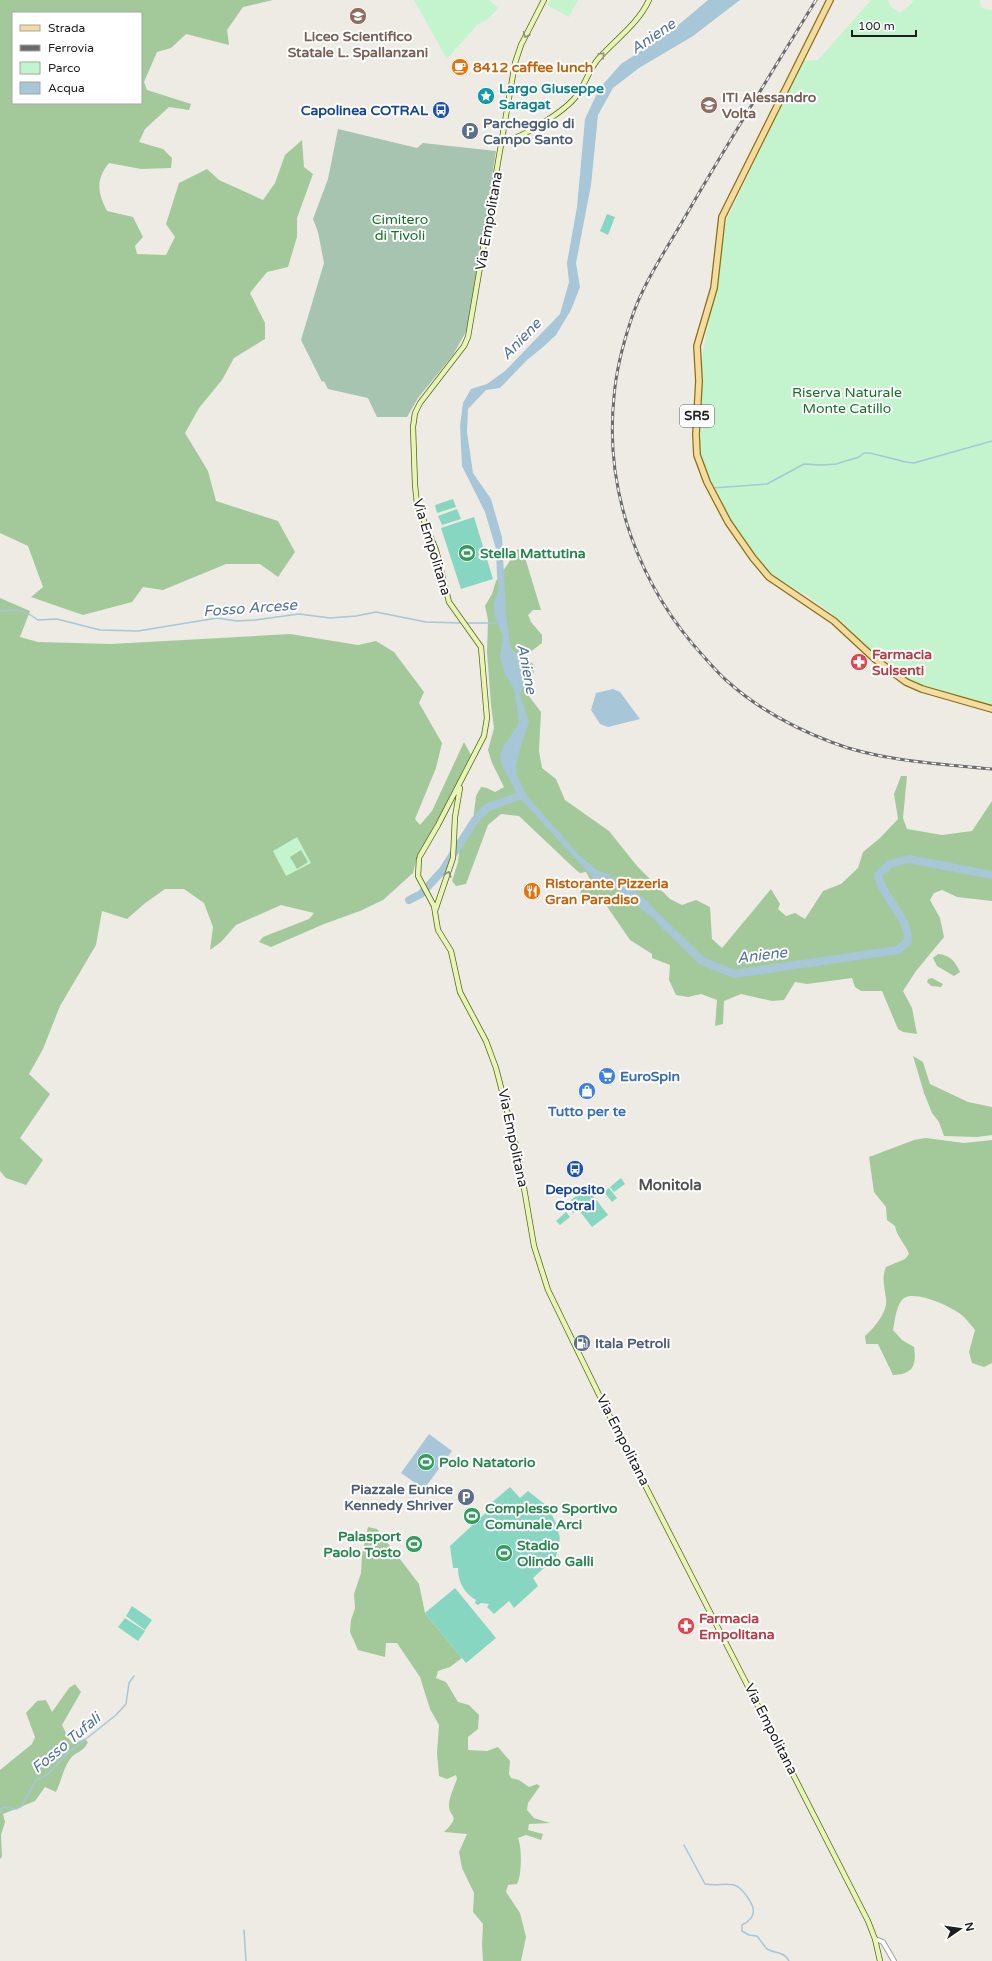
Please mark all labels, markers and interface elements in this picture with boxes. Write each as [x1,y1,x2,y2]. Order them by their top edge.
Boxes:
school or university icon: Liceo Scientifico Statale L. Spallanzani [348,6,368,26]
legend [12,12,142,104]
scale bar [852,12,916,38]
water label: Aniene [627,14,680,57]
text: 100 m [858,19,895,33]
text: Strada [48,21,85,35]
place label: Liceo Scientifico Statale L. Spallanzani [288,28,428,61]
one-way arrow [523,31,531,38]
text: Ferrovia [48,41,94,55]
one-way arrow [597,52,605,60]
cafe icon: 8412 caffee lunch [450,57,470,77]
place label: 8412 caffee lunch [473,59,593,76]
text: Parco [48,61,81,75]
place label: Largo Giuseppe Saragat [499,80,604,113]
text: Acqua [48,81,85,95]
place icon: Largo Giuseppe Saragat [476,86,496,106]
place label: ITI Alessandro Volta [722,89,817,122]
school or university icon: ITI Alessandro Volta [699,95,719,115]
bus stop icon: Capolinea COTRAL [431,100,451,120]
place label: Capolinea COTRAL [301,102,429,119]
place label: Parcheggio di Campo Santo [483,115,575,148]
parking icon: Parcheggio di Campo Santo [460,121,480,141]
street label: Via Empolitana [472,170,506,272]
park label: Cimitero di Tivoli [372,211,428,244]
water label: Aniene [497,314,546,363]
park label: Riserva Naturale Monte Catillo [792,384,902,417]
road number: SR5 [680,405,714,427]
street label: Via Empolitana [409,497,455,597]
sports icon: Stella Mattutina [457,543,477,563]
place label: Stella Mattutina [480,545,586,562]
water label: Fosso Arcese [203,596,299,620]
water label: Aniene [513,643,541,697]
place label: Farmacia Sulsenti [872,646,932,679]
pharmacy icon: Farmacia Sulsenti [849,652,869,672]
one-way arrow [443,871,452,878]
place label: Ristorante Pizzeria Gran Paradiso [545,875,669,908]
restaurant icon: Ristorante Pizzeria Gran Paradiso [522,881,542,901]
water label: Aniene [736,943,789,967]
supermarket icon: EuroSpin [597,1066,617,1086]
place label: EuroSpin [620,1068,680,1085]
shop icon: Tutto per te [577,1081,597,1101]
street label: Via Empolitana [494,1087,532,1189]
place label: Tutto per te [547,1103,626,1120]
bus stop icon: Deposito Cotral [565,1159,585,1179]
district label: Monitola [638,1176,702,1194]
place label: Deposito Cotral [545,1181,605,1214]
fuel station icon: Itala Petroli [572,1333,592,1353]
place label: Itala Petroli [595,1335,670,1352]
street label: Via Empolitana [593,1392,653,1488]
sports icon: Polo Natatorio [416,1452,436,1472]
place label: Polo Natatorio [439,1454,536,1471]
place label: Piazzale Eunice Kennedy Shriver [344,1481,454,1514]
parking icon: Piazzale Eunice Kennedy Shriver [456,1487,476,1507]
place label: Complesso Sportivo Comunale Arci [485,1500,618,1533]
sports icon: Complesso Sportivo Comunale Arci [462,1506,482,1526]
place label: Palasport Paolo Tosto [323,1528,402,1561]
sports icon: Palasport Paolo Tosto [404,1534,424,1554]
place label: Stadio Olindo Galli [517,1537,594,1570]
sports icon: Stadio Olindo Galli [494,1543,514,1563]
place label: Farmacia Empolitana [699,1610,775,1643]
pharmacy icon: Farmacia Empolitana [676,1616,696,1636]
street label: Via Empolitana [741,1681,801,1777]
water label: Fosso Tufali [28,1708,106,1777]
north arrow [940,1909,980,1949]
text: N [962,1921,977,1933]

